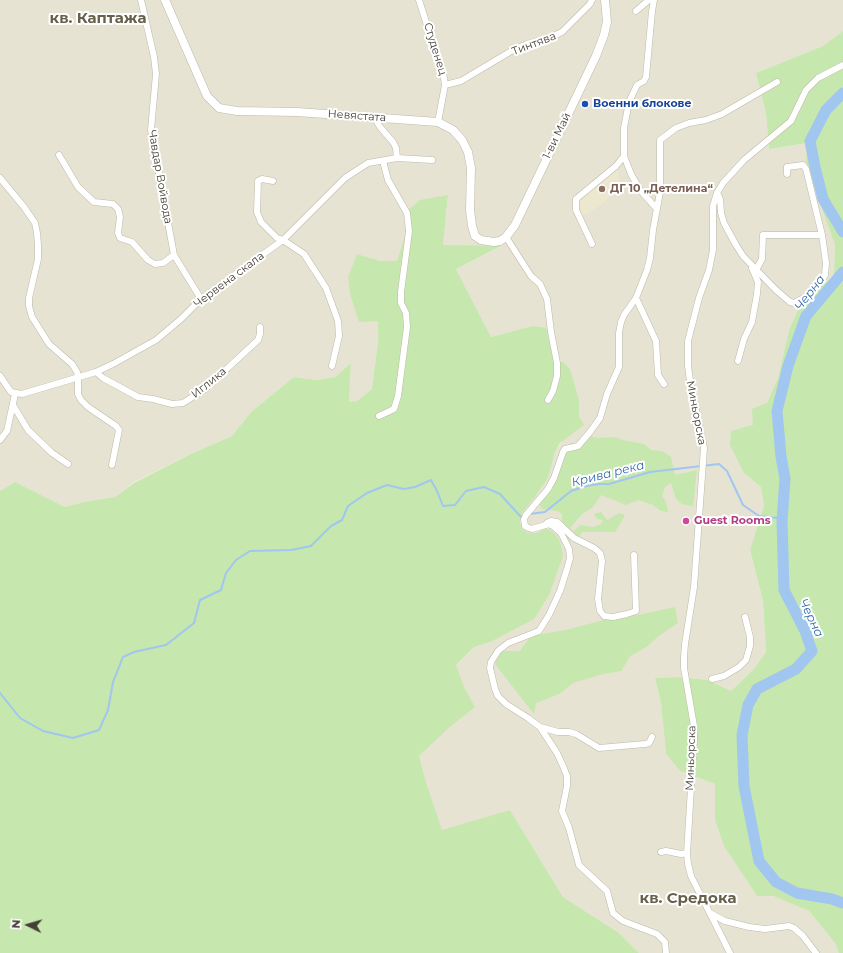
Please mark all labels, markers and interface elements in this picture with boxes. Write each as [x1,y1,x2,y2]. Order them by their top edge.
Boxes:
district label: кв. Каптажа [50,10,146,28]
street label: Студенец [421,21,449,77]
street label: Тинтява [510,30,558,58]
place label: Военни блокове [593,97,691,111]
marker: Военни блокове [580,99,590,109]
street label: Невястата [327,107,387,125]
street label: 1-ви Май [540,111,574,161]
street label: Чавдар Войвода [145,129,175,225]
place label: ДГ 10 „Детелина“ [610,182,713,196]
marker: ДГ 10 „Детелина“ [597,184,607,194]
street label: Червена скала [191,249,267,311]
water label: Черна [792,272,828,314]
street label: Иглика [189,365,229,401]
street label: Миньорска [683,380,709,446]
water label: Крива река [570,458,646,490]
place label: Guest Rooms [694,514,771,528]
marker: Guest Rooms [681,516,691,526]
water label: Черна [796,596,826,640]
street label: Миньорска [683,725,699,791]
district label: кв. Средока [640,890,736,908]
north arrow [8,905,48,945]
text: N [9,919,23,929]

